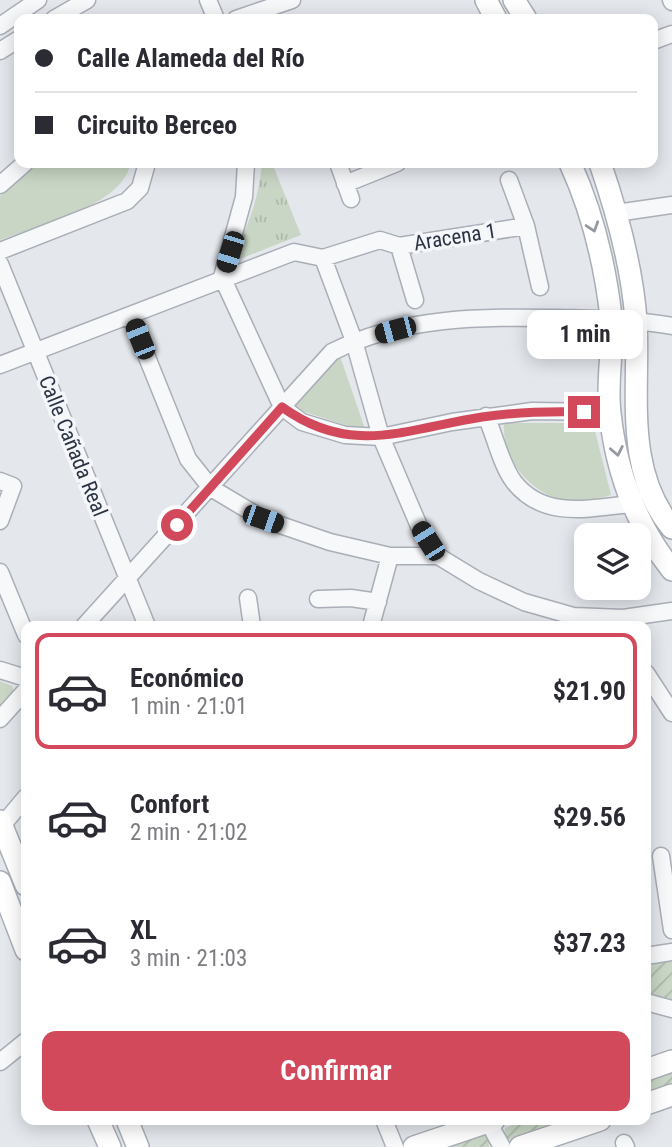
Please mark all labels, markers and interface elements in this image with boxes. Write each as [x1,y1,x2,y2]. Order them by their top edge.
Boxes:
text: Calle Alameda del Río [77,43,305,73]
text: Circuito Berceo [77,110,237,140]
street label: Aracena 1 [412,219,498,255]
one-way arrow [585,220,599,232]
car [214,229,247,275]
callout: 1 min [526,310,642,360]
car [372,314,419,346]
car [123,316,158,362]
text: 1 min [559,321,611,348]
street label: Calle Cañada Real [34,372,112,520]
route end [568,396,600,428]
one-way arrow [609,445,624,457]
car [240,502,287,536]
route start [161,509,193,541]
car [408,518,449,564]
map controls [574,523,651,600]
button: layers [574,523,651,600]
icon: car [46,660,109,723]
text: Económico [130,663,244,693]
text: $21.90 [553,676,626,706]
text: 1 min · 21:01 [130,693,247,720]
icon: car [46,786,109,849]
text: Confort [130,789,209,819]
text: $29.56 [553,802,626,832]
text: 2 min · 21:02 [130,819,247,846]
icon: car [46,912,109,975]
text: XL [130,915,157,945]
text: $37.23 [553,928,626,958]
text: 3 min · 21:03 [130,945,247,972]
button: Confirmar [42,1031,630,1111]

